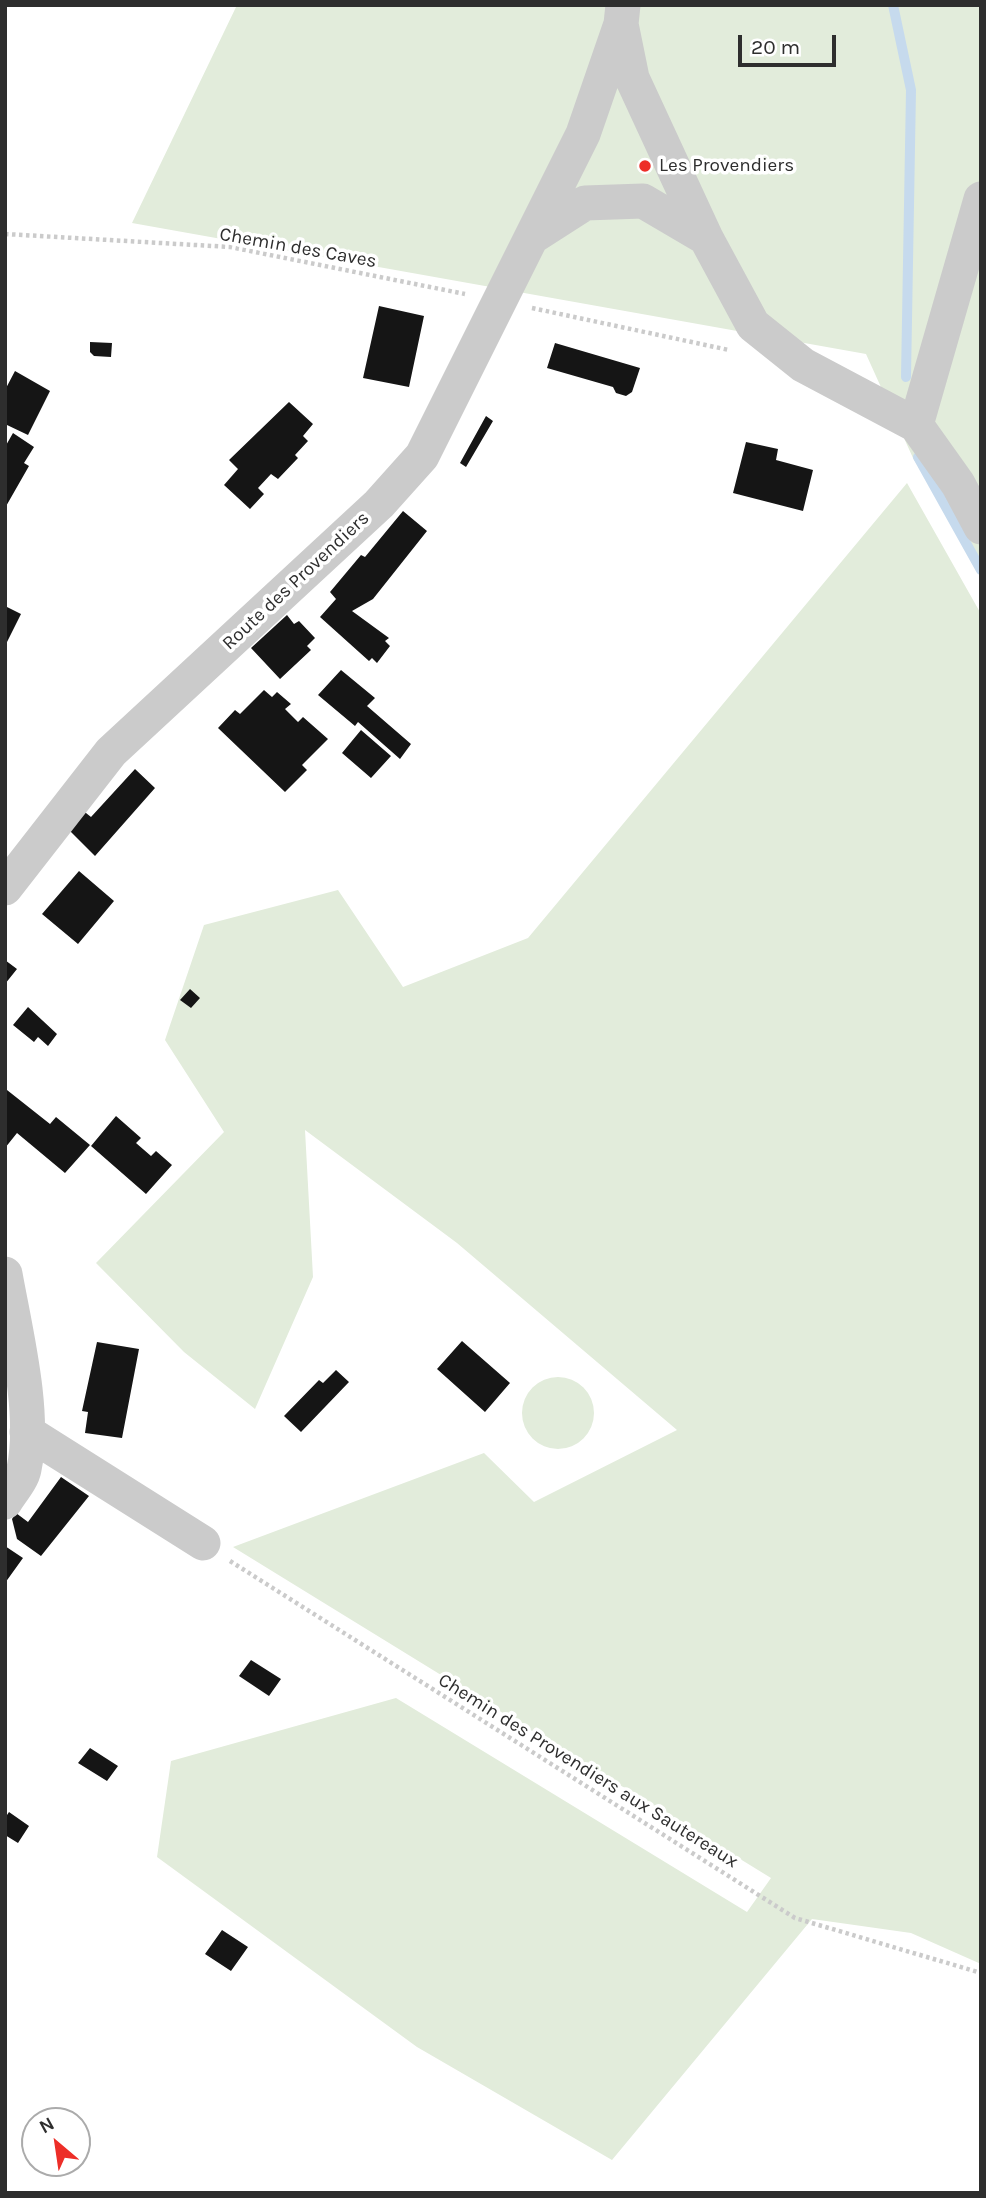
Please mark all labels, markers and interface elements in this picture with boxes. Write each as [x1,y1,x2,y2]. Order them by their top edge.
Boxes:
scale bar [741,21,839,65]
text: 20 m [751,35,800,59]
place label: Les Provendiers [659,155,794,177]
marker: Les Provendiers [637,158,653,174]
street label: Chemin des Caves [218,223,378,273]
street label: Route des Provendiers [218,507,374,655]
street label: Chemin des Provendiers aux Sautereaux [434,1669,742,1873]
north arrow [21,2107,91,2177]
text: N [35,2112,58,2138]

